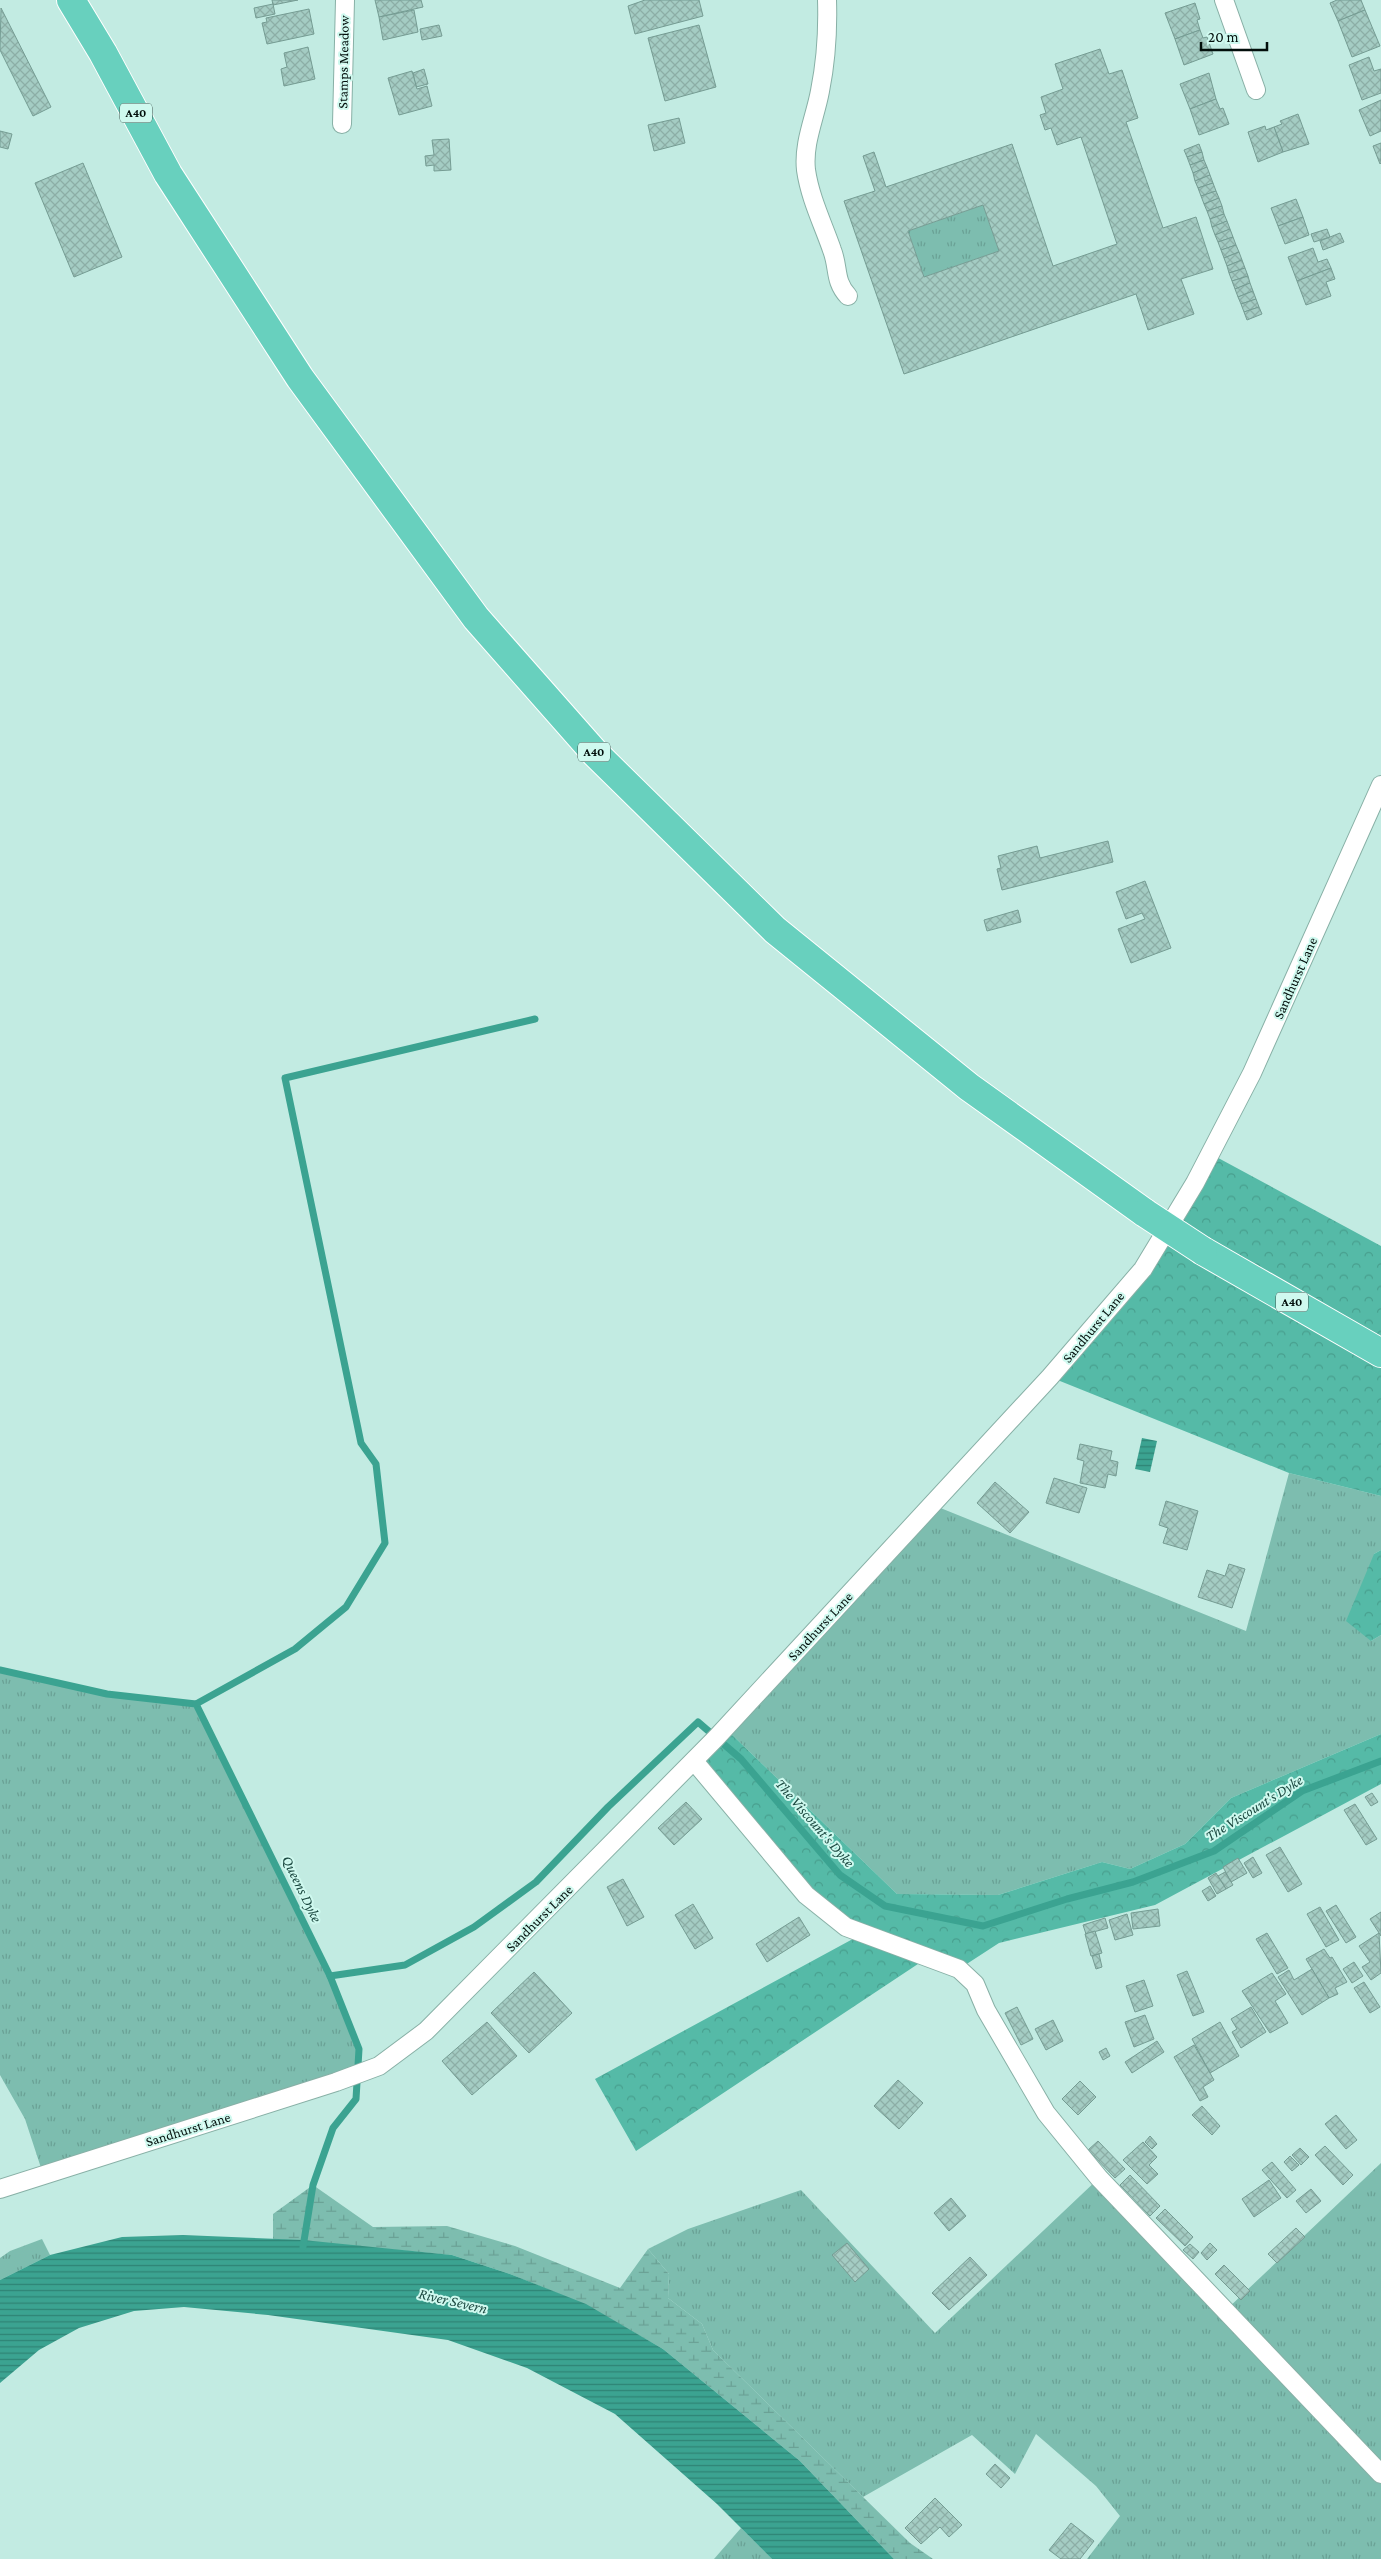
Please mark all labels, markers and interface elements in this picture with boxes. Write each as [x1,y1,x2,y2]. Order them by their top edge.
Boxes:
street label: Stamps Meadow [334,15,352,109]
scale bar [1201,20,1267,52]
text: 20 m [1208,29,1239,45]
road number: A40 [120,104,152,122]
road number: A40 [578,742,610,762]
street label: Sandhurst Lane [1270,935,1320,1021]
street label: Sandhurst Lane [1059,1288,1127,1366]
road number: A40 [1276,1292,1308,1311]
street label: Sandhurst Lane [784,1588,856,1664]
water label: The Viscount's Dyke [1203,1772,1306,1845]
water label: The Viscount's Dyke [772,1776,858,1871]
water label: Queens Dyke [278,1853,325,1926]
street label: Sandhurst Lane [502,1881,576,1955]
street label: Sandhurst Lane [144,2109,232,2149]
water label: River Severn [417,2285,489,2317]

